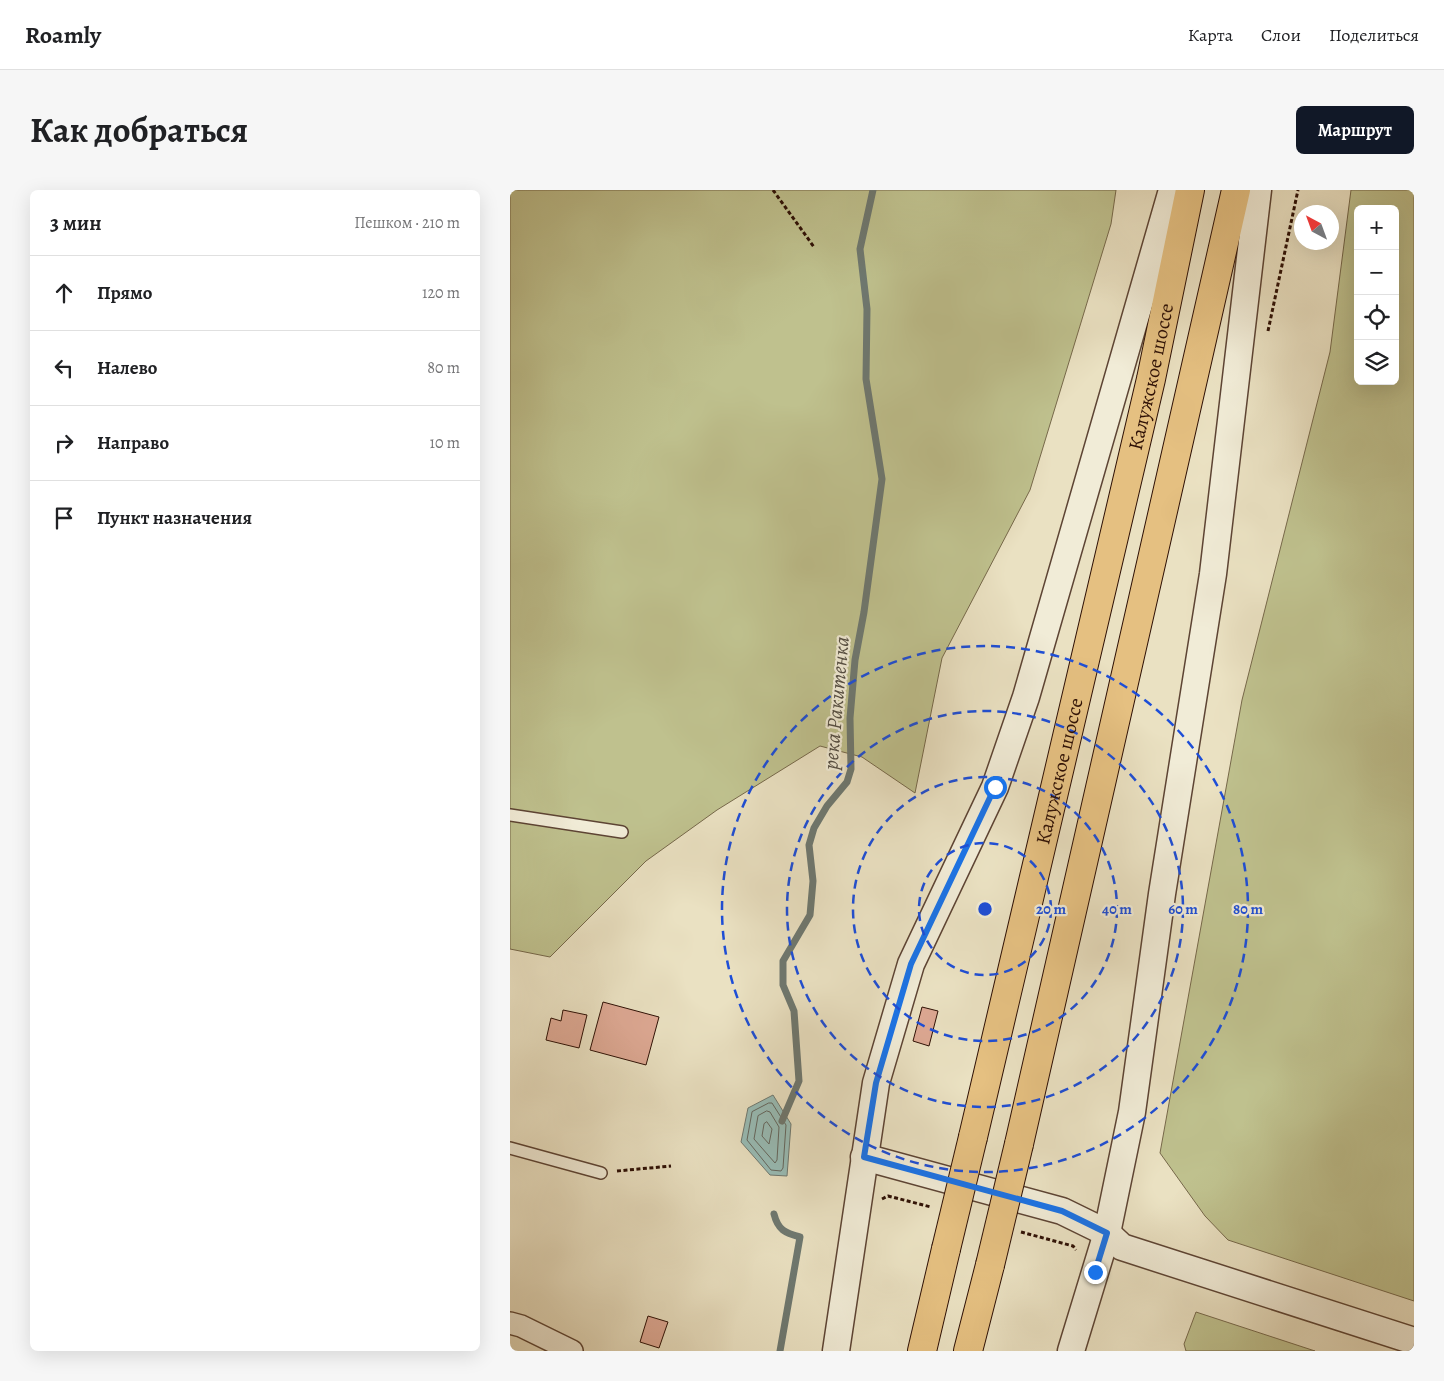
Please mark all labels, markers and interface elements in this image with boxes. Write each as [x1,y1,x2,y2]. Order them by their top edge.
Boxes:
text: Roamly [25,19,101,51]
text: Карта [1188,23,1233,47]
text: Слои [1261,23,1301,47]
text: Поделиться [1329,23,1419,47]
text: Как добраться [30,106,248,154]
button: Маршрут [1296,106,1414,154]
north arrow [1294,205,1339,250]
map controls [1354,205,1399,385]
button: + [1354,205,1399,250]
text: 3 мин [50,209,102,237]
text: Пешком · 210 m [354,212,460,234]
button: − [1354,250,1399,295]
icon: ahead [50,279,78,307]
text: Прямо [97,280,152,306]
text: 120 m [422,282,460,304]
button: locate [1354,295,1399,340]
street label: Калужское шоссе [1122,301,1180,453]
button: layers [1354,340,1399,385]
icon: left [50,354,78,382]
text: Налево [97,355,157,381]
text: 80 m [427,357,460,379]
icon: right [50,429,78,457]
text: Направо [97,430,169,456]
text: 10 m [430,432,460,454]
icon: arrive [50,504,78,532]
text: Пункт назначения [97,505,252,531]
water label: река Ракитенка [816,635,856,772]
street label: Калужское шоссе [1029,695,1090,847]
route start [984,776,1007,799]
text: 20 m [1036,899,1066,919]
text: 40 m [1102,899,1132,919]
text: 60 m [1168,899,1198,919]
text: 80 m [1233,899,1263,919]
centre of rings [976,900,994,918]
route end [1084,1261,1107,1284]

